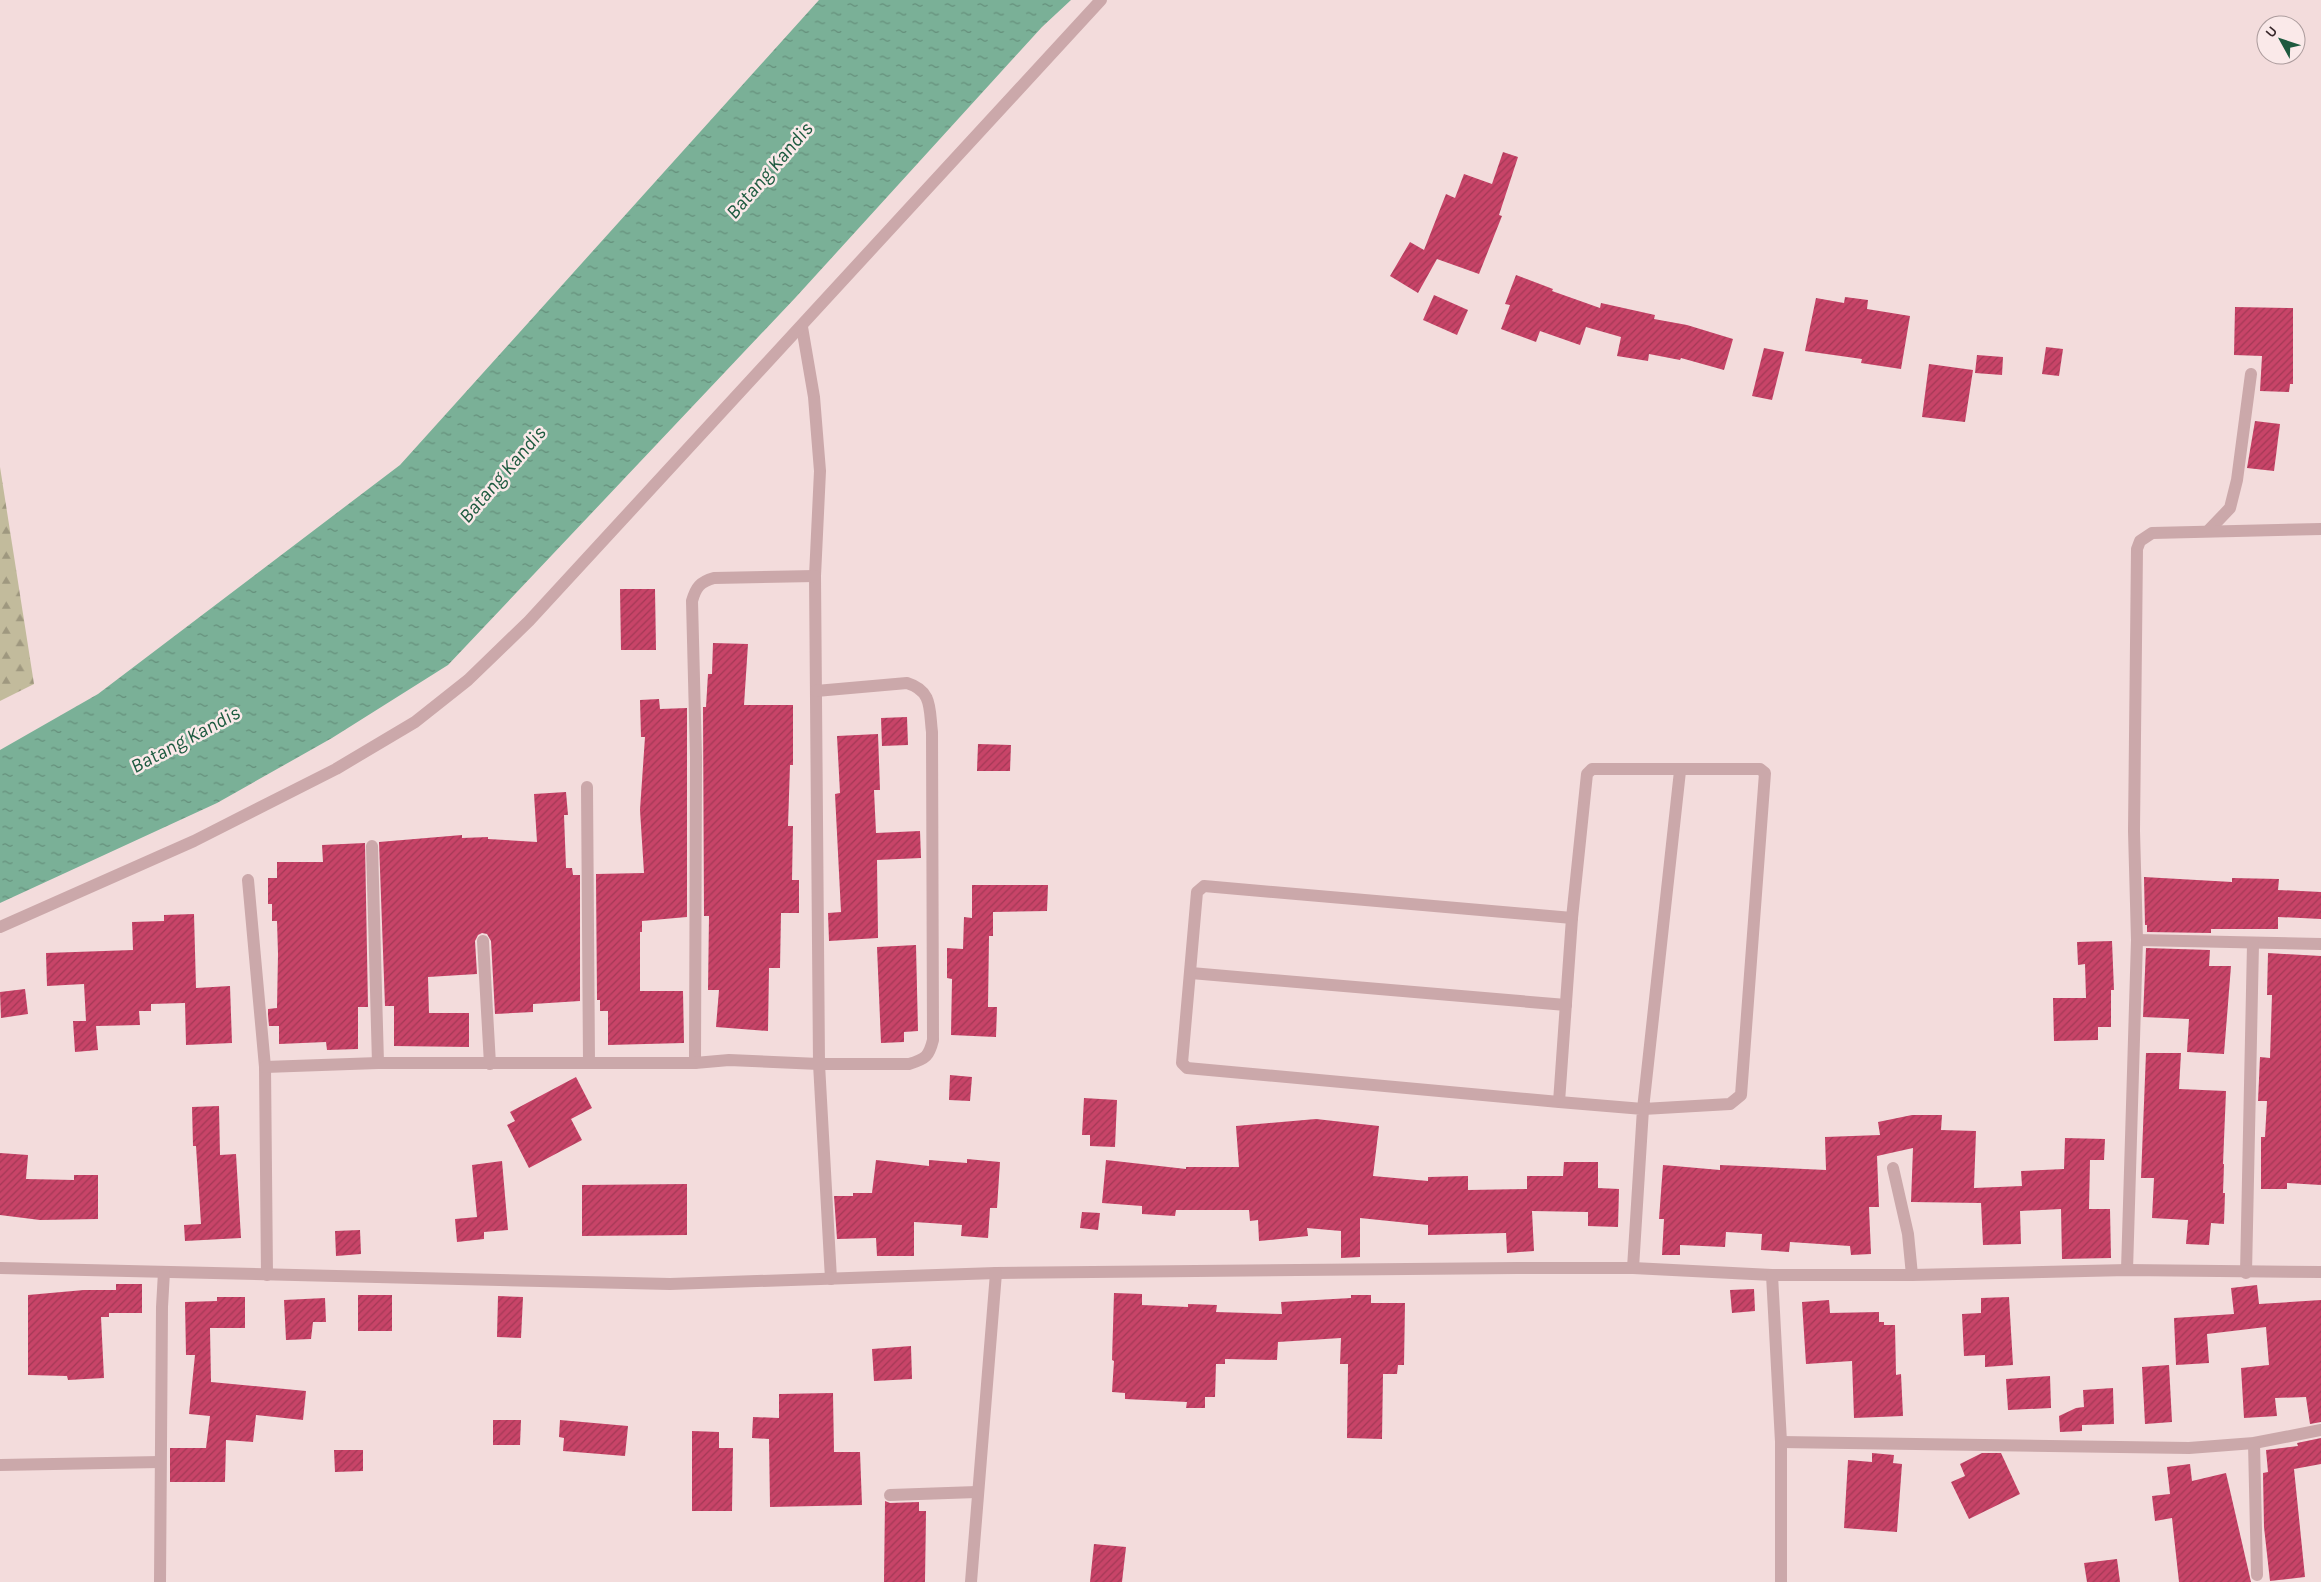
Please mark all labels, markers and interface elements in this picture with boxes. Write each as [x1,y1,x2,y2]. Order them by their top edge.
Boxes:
north arrow [2256,15,2306,65]
text: U [2262,23,2281,41]
water label: Batang Kandis [721,117,818,223]
water label: Batang Kandis [454,421,551,527]
water label: Batang Kandis [126,701,244,778]

